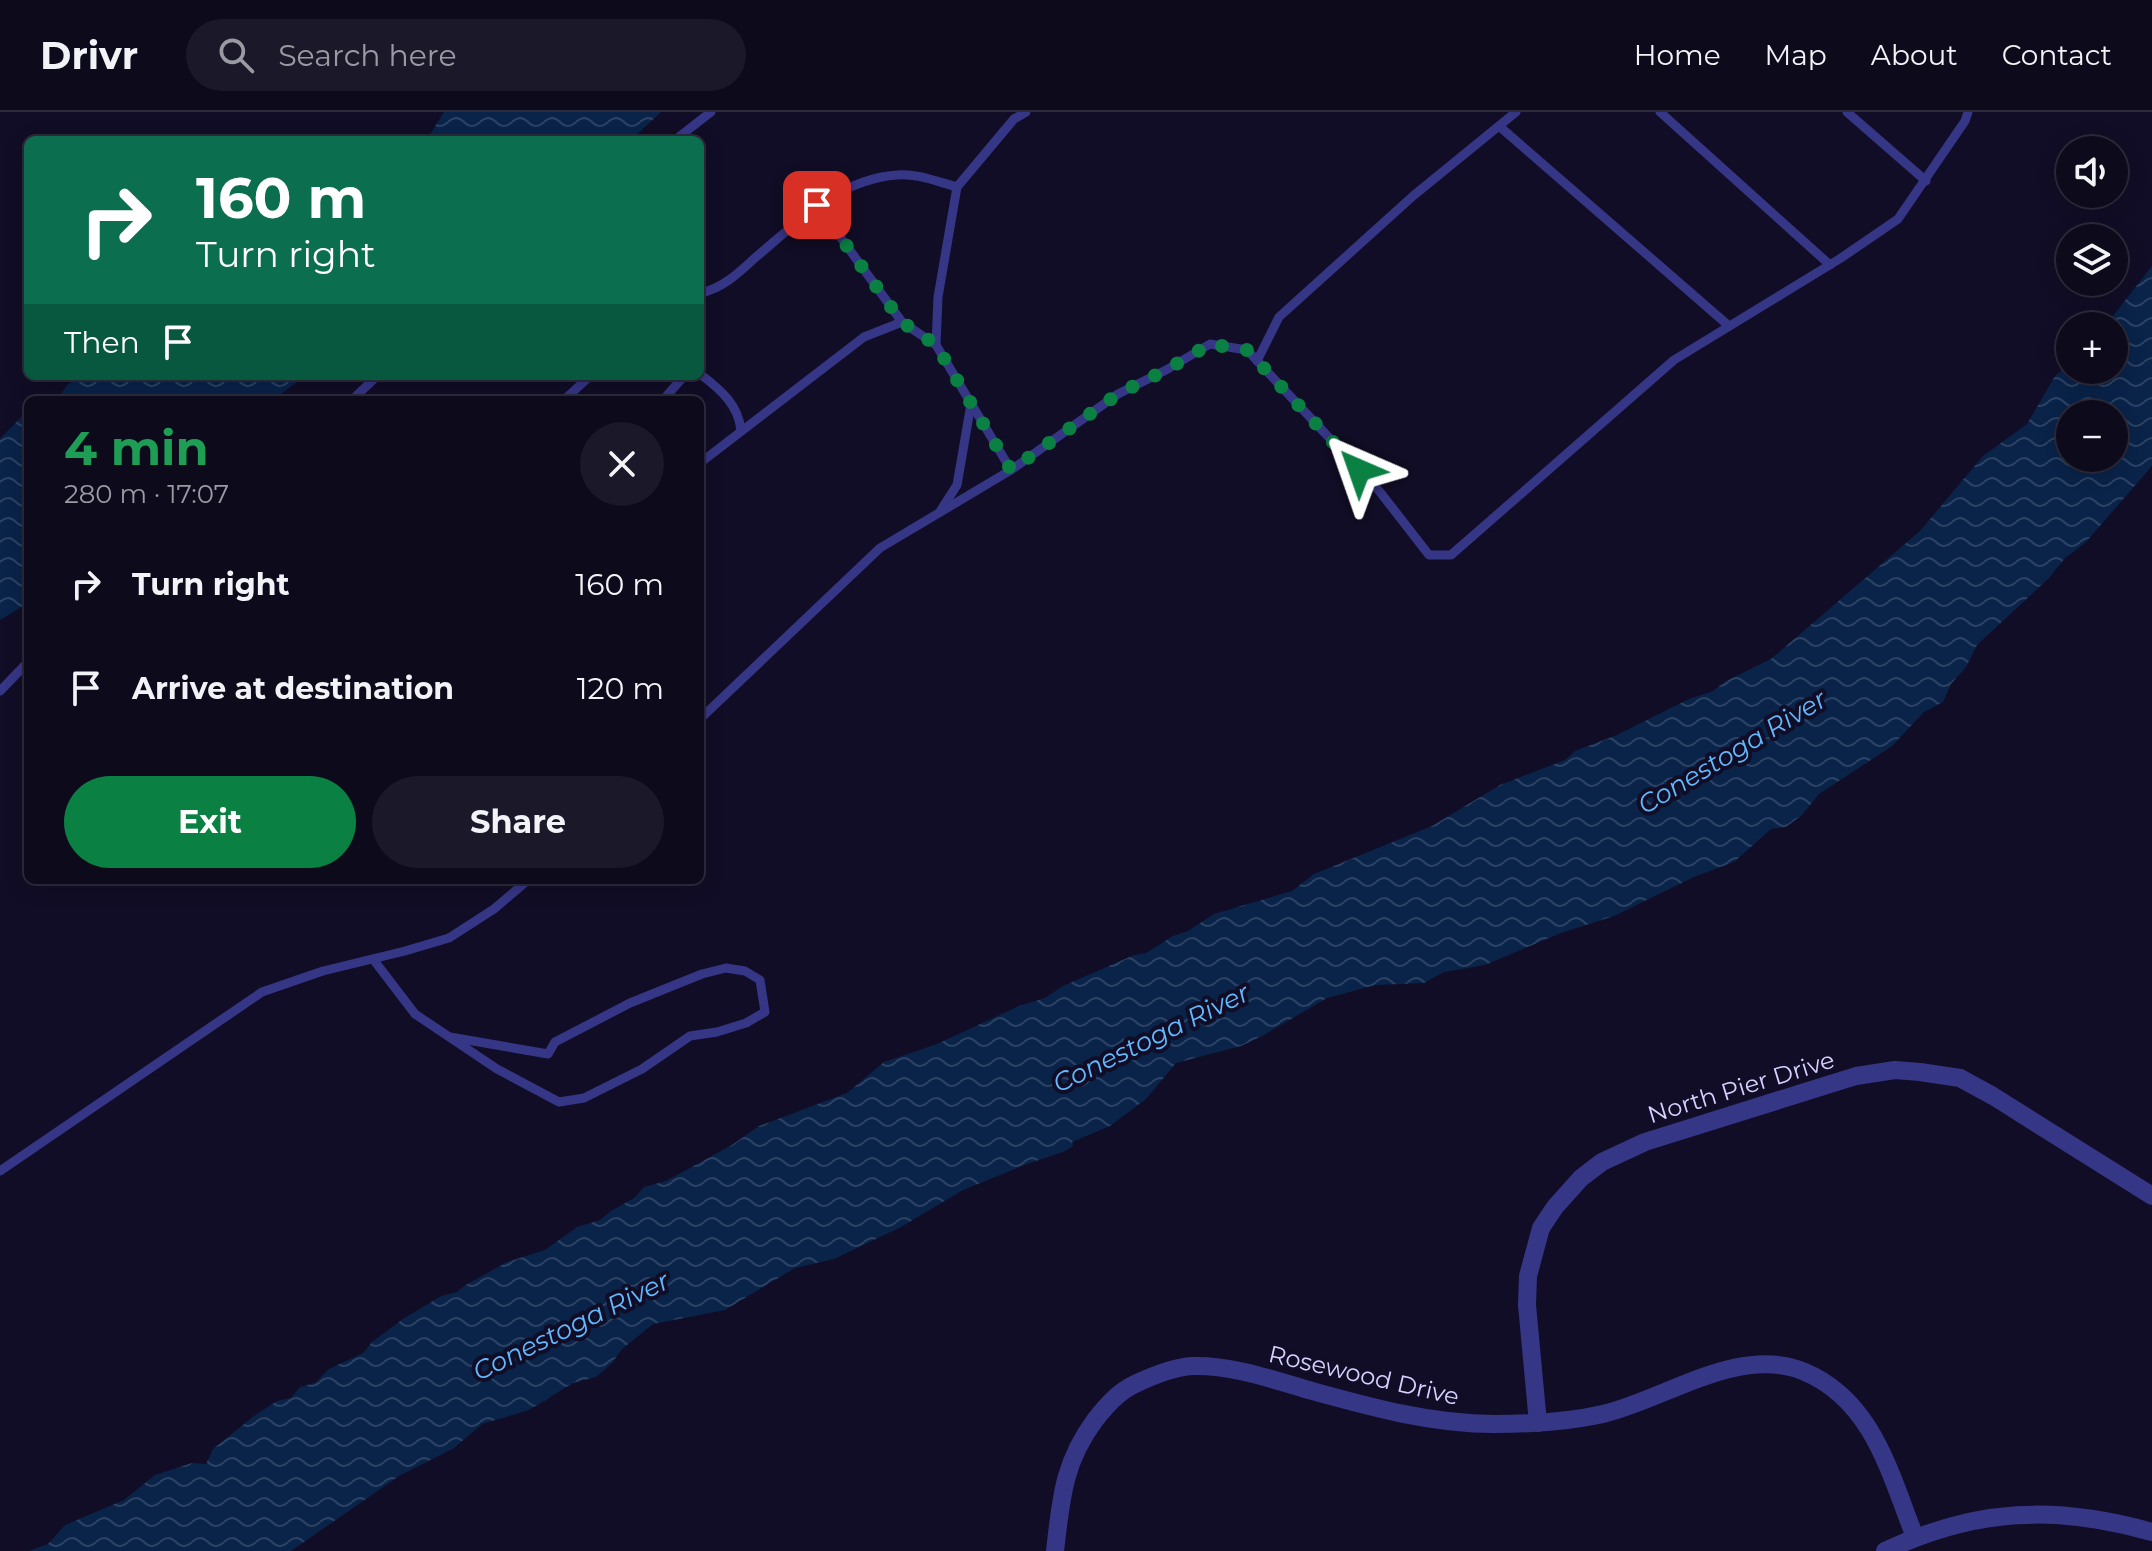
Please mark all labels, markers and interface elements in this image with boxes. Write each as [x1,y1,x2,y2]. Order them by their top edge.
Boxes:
search box [186,19,746,91]
text: Drivr [40,32,138,79]
icon: search [214,33,258,77]
text: Search here [278,37,457,74]
text: Home [1634,38,1721,72]
text: Map [1765,38,1827,72]
text: About [1871,38,1958,72]
text: Contact [2002,38,2112,72]
map controls [2056,136,2128,472]
button: sound [2056,136,2128,208]
text: 160 m [196,164,366,232]
icon: right [64,168,168,272]
pin [783,171,851,239]
icon: arrive [795,183,839,227]
button: layers [2056,224,2128,296]
text: Turn right [196,232,376,276]
button: + [2056,312,2128,384]
icon: arrive [156,320,200,364]
text: Then [64,324,140,361]
button: − [2056,400,2128,472]
text: 4 min [64,419,209,477]
button: close [580,422,664,506]
position arrow [1317,428,1401,512]
text: 280 m · 17:07 [64,478,229,510]
icon: right [64,562,108,606]
text: Turn right [132,566,289,603]
text: 160 m [575,566,664,603]
icon: arrive [64,666,108,710]
text: Arrive at destination [132,670,454,707]
text: 120 m [577,670,664,707]
water label: Conestoga River [1632,683,1833,821]
button: Exit [64,776,356,868]
button: Share [372,776,664,868]
water label: Conestoga River [1048,976,1255,1099]
street label: North Pier Drive [1644,1045,1838,1129]
water label: Conestoga River [468,1264,675,1387]
street label: Rosewood Drive [1266,1339,1462,1411]

